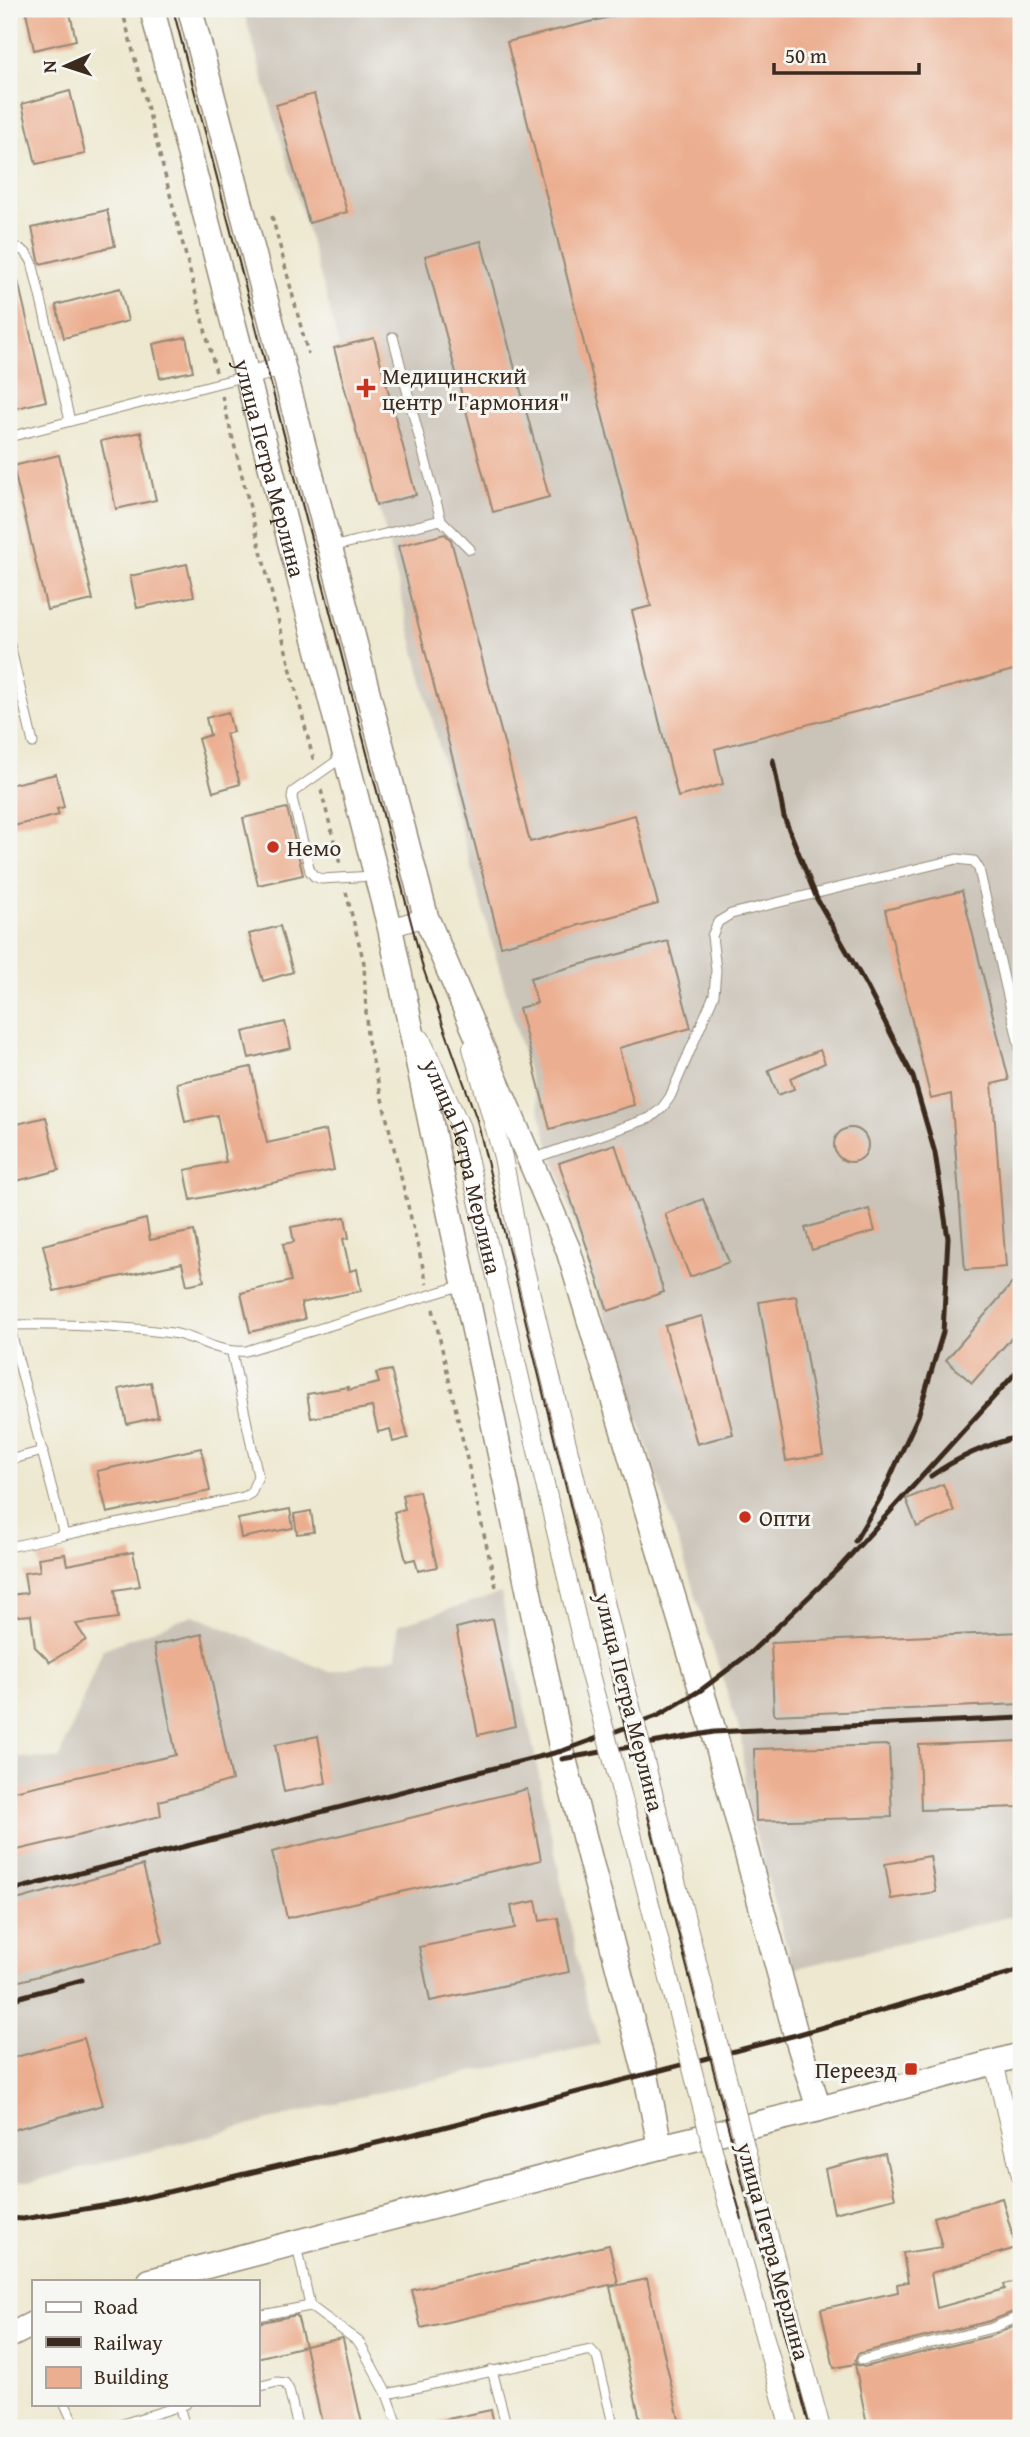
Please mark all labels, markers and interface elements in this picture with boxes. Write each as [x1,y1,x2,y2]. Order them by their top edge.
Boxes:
north arrow [32,32,102,102]
scale bar [774,32,920,76]
text: 50 m [785,40,827,71]
text: N [35,60,63,74]
street label: улица Петра Мерлина [226,354,315,581]
place label: Медицинский центр "Гармония" [382,359,569,418]
marker: Медицинский центр "Гармония" [356,378,376,398]
place label: Немо [287,831,341,864]
marker: Немо [265,839,281,855]
street label: улица Петра Мерлина [415,1052,511,1277]
place label: Опти [759,1501,811,1534]
marker: Опти [737,1509,753,1525]
street label: улица Петра Мерлина [587,1588,673,1815]
place label: Переезд [815,2053,897,2086]
marker: Переезд [903,2061,919,2077]
street label: улица Петра Мерлина [729,2137,819,2364]
legend [32,2280,259,2406]
text: Road [94,2291,139,2322]
text: Railway [94,2327,163,2358]
text: Building [94,2361,169,2392]

